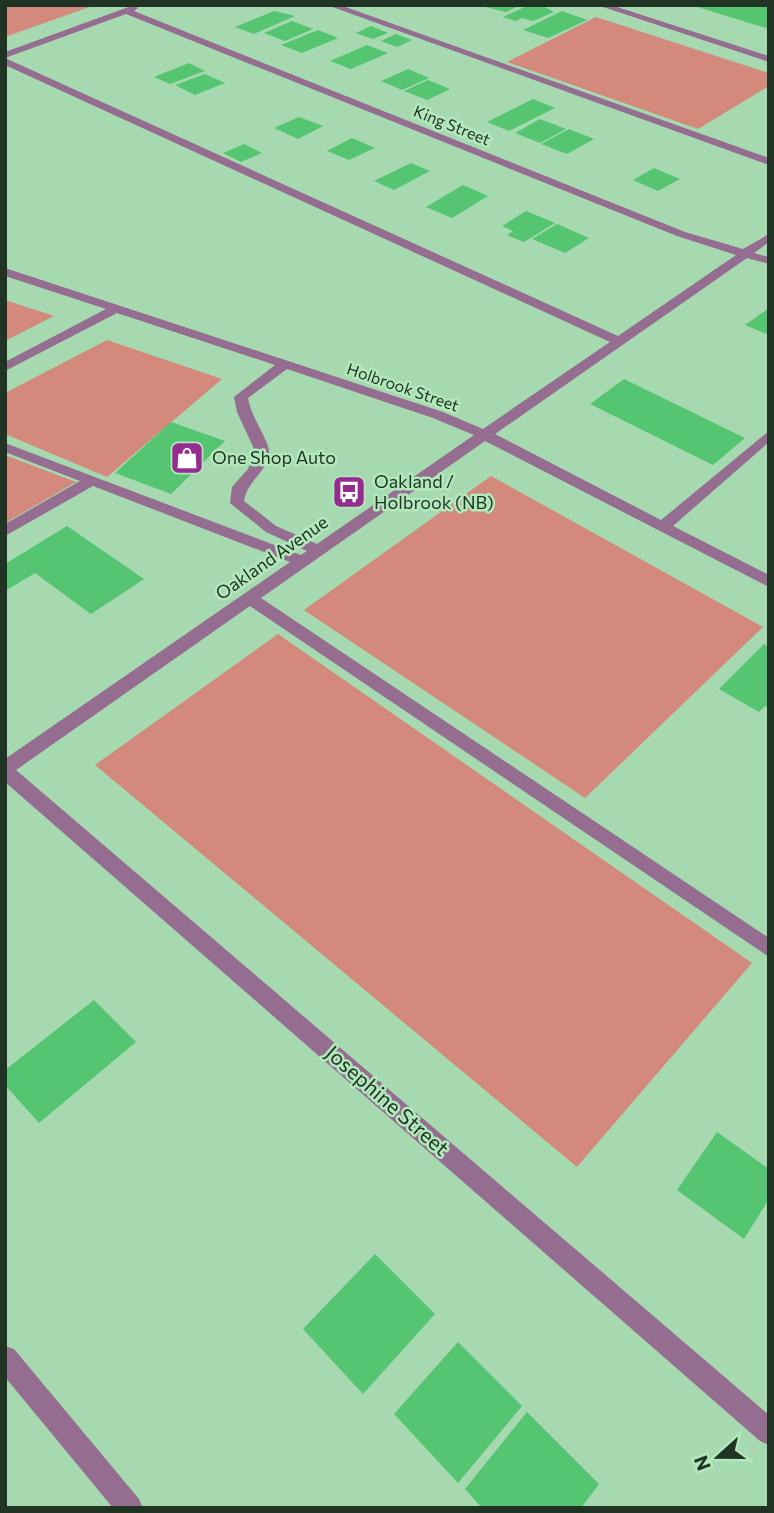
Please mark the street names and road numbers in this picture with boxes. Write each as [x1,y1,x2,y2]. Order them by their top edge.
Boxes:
street label: King Street [411,101,494,149]
street label: Holbrook Street [345,358,462,415]
street label: Oakland Avenue [211,510,332,604]
street label: Josephine Street [321,1039,455,1160]

